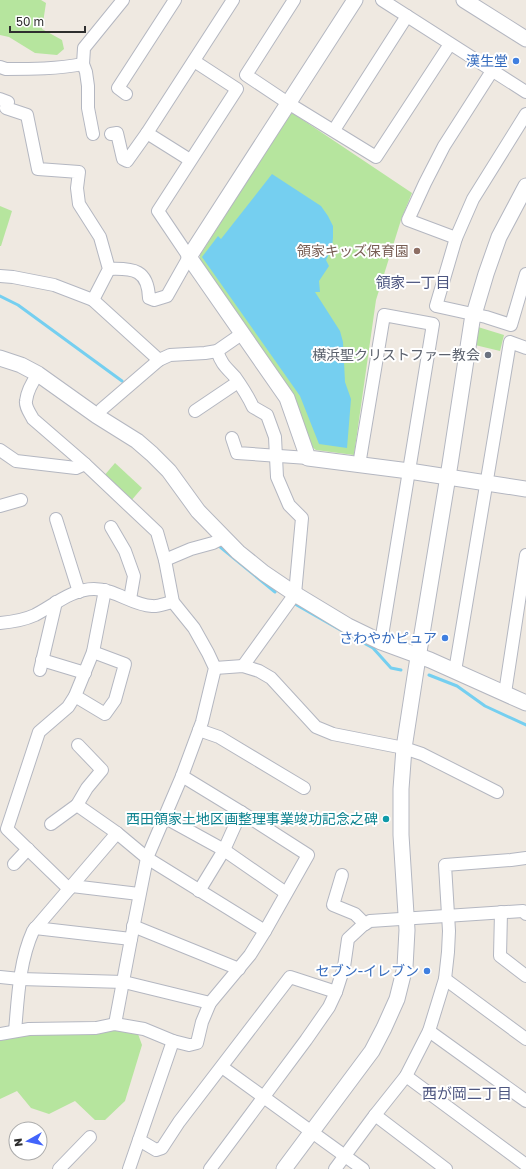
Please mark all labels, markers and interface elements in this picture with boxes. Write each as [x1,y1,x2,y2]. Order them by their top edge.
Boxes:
scale bar [10,8,85,34]
text: 50 m [16,14,44,29]
place label: 漢生堂 [466,52,508,69]
marker: 漢生堂 [511,56,521,66]
place label: 領家キッズ保育園 [297,242,409,259]
marker: 領家キッズ保育園 [412,246,422,256]
district label: 領家一丁目 [375,273,451,291]
place label: 横浜聖クリストファー教会 [312,346,480,363]
marker: 横浜聖クリストファー教会 [483,350,493,360]
place label: さわやかピュア [339,629,437,646]
marker: さわやかピュア [440,633,450,643]
place label: 西田領家土地区画整理事業竣功記念之碑 [126,810,378,827]
marker: 西田領家土地区画整理事業竣功記念之碑 [381,814,391,824]
place label: セブン-イレブン [316,962,419,979]
marker: セブン-イレブン [422,966,432,976]
district label: 西が岡二丁目 [422,1084,512,1102]
north arrow [8,1121,48,1161]
text: N [11,1137,25,1148]

